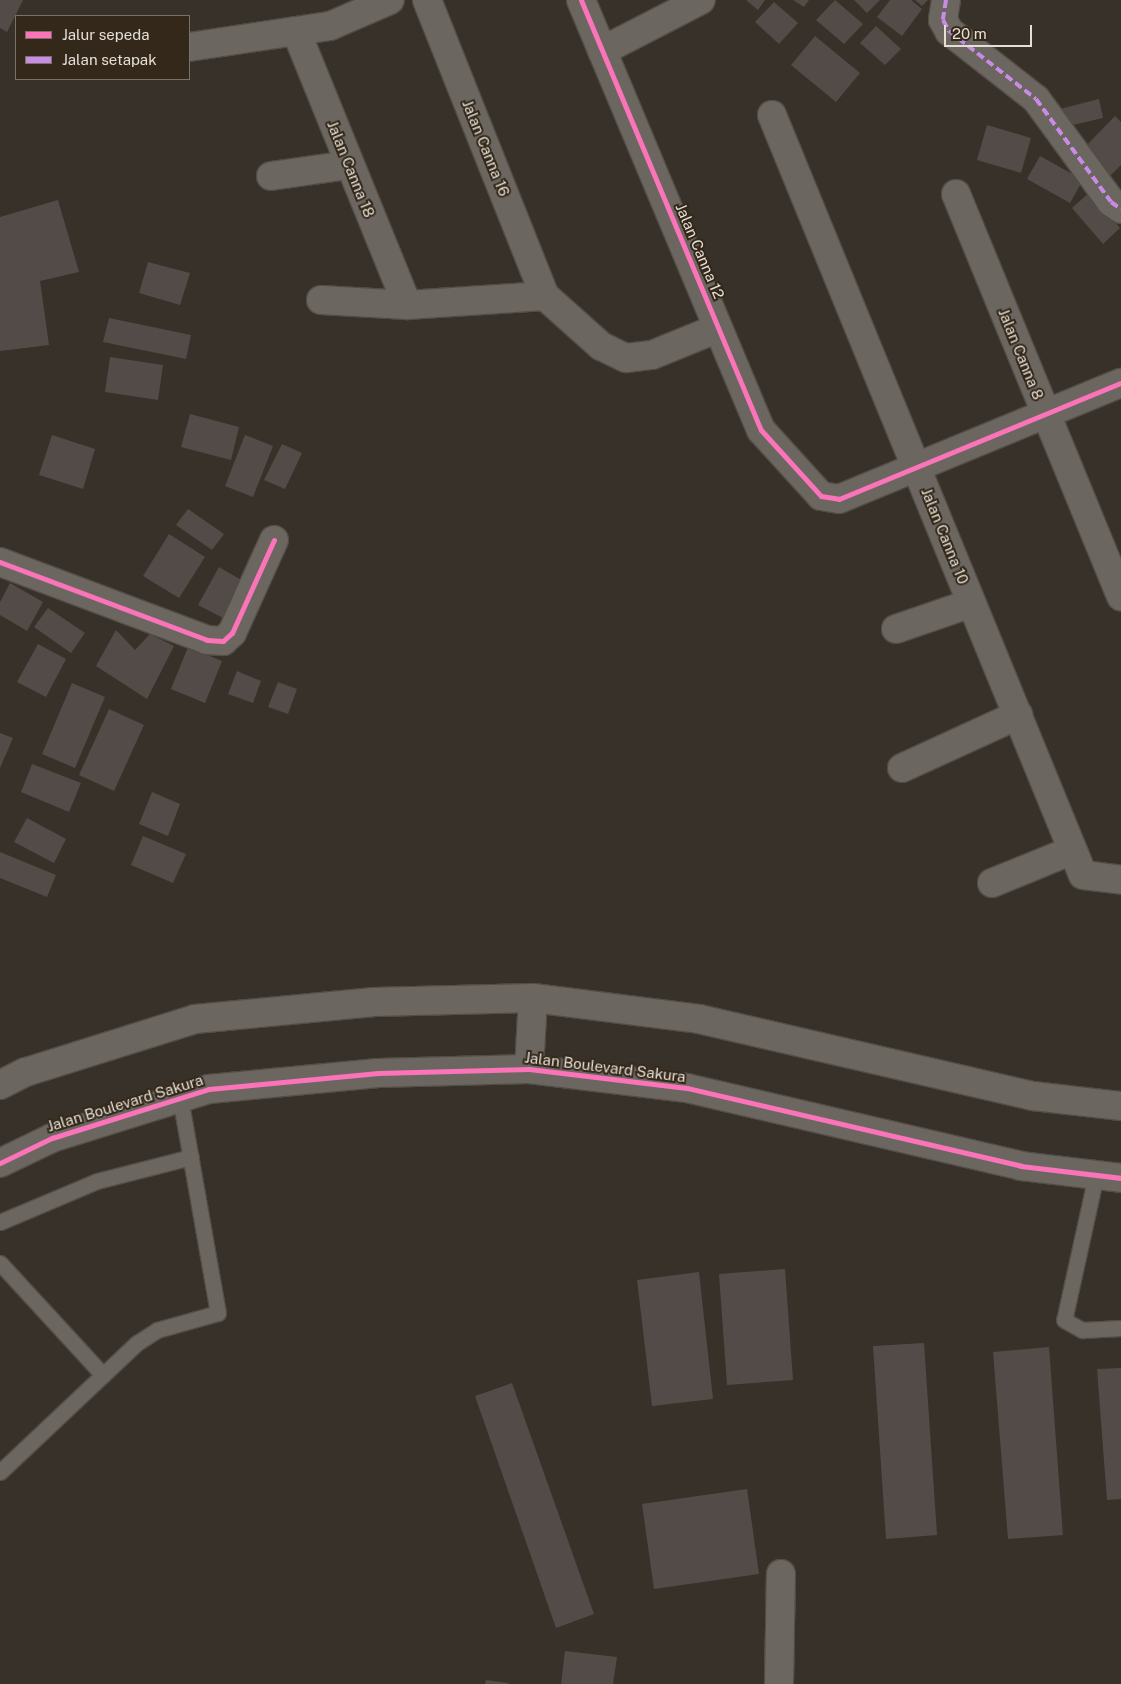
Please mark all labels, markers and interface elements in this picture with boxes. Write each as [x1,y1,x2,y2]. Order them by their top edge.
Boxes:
legend [15,15,190,80]
scale bar [946,15,1034,47]
text: 20 m [952,25,987,42]
text: Jalur sepeda [62,26,150,43]
text: Jalan setapak [62,51,157,68]
street label: Jalan Canna 16 [458,97,514,199]
street label: Jalan Canna 18 [323,118,379,220]
street label: Jalan Canna 12 [672,201,728,301]
street label: Jalan Canna 8 [995,306,1047,402]
street label: Jalan Canna 10 [918,485,972,587]
street label: Jalan Boulevard Sakura [523,1048,687,1086]
street label: Jalan Boulevard Sakura [45,1071,205,1135]

